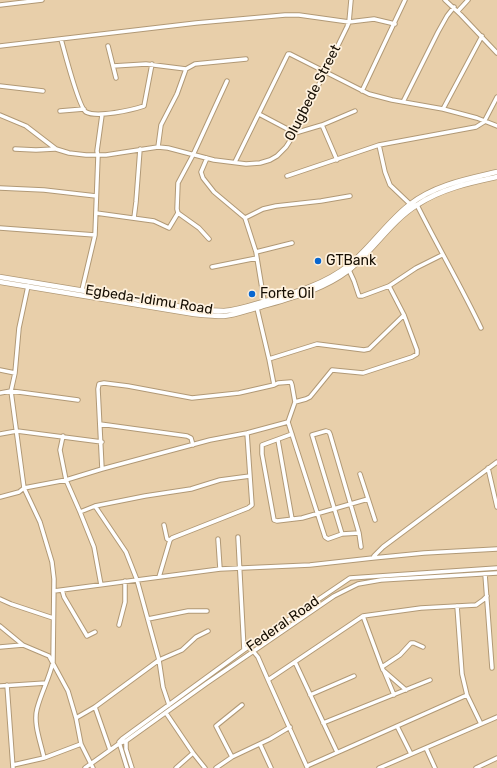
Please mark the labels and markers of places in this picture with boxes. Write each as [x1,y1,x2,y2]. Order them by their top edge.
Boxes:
place label: GTBank [326,253,376,269]
marker: GTBank [313,256,323,266]
place label: Forte Oil [260,286,314,302]
marker: Forte Oil [247,289,257,299]

